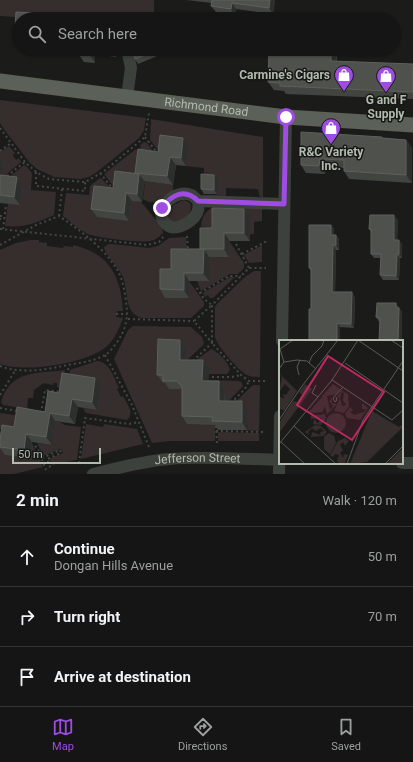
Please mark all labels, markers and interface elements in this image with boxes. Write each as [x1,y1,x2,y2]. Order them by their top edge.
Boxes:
search box [12,12,401,56]
icon: search [26,23,48,45]
text: Search here [58,25,137,43]
shop icon: Carmine's Cigars [333,64,355,92]
shop icon: G and F Supply [375,65,397,93]
place label: Carmine's Cigars [239,68,330,82]
place label: G and F Supply [366,93,407,121]
street label: Richmond Road [164,95,249,119]
route start [277,108,295,126]
shop icon: R&C Variety Inc. [320,117,342,145]
place label: R&C Variety Inc. [299,145,364,173]
route end [153,199,171,217]
inset map [279,340,403,464]
scale bar [12,446,101,465]
text: 50 m [18,448,43,461]
street label: Jefferson Street [154,451,241,468]
text: 2 min [16,490,59,510]
text: Walk · 120 m [322,493,397,508]
text: Continue [54,540,115,558]
icon: ahead [16,546,38,568]
text: 50 m [368,549,397,564]
text: Dongan Hills Avenue [54,558,173,573]
icon: right [16,606,38,628]
text: Turn right [54,608,120,626]
text: 70 m [368,609,397,624]
icon: arrive [16,666,38,688]
text: Arrive at destination [54,668,191,686]
tab: Map [52,716,74,753]
tab: Directions [178,716,227,753]
tab: Saved [331,716,361,753]

